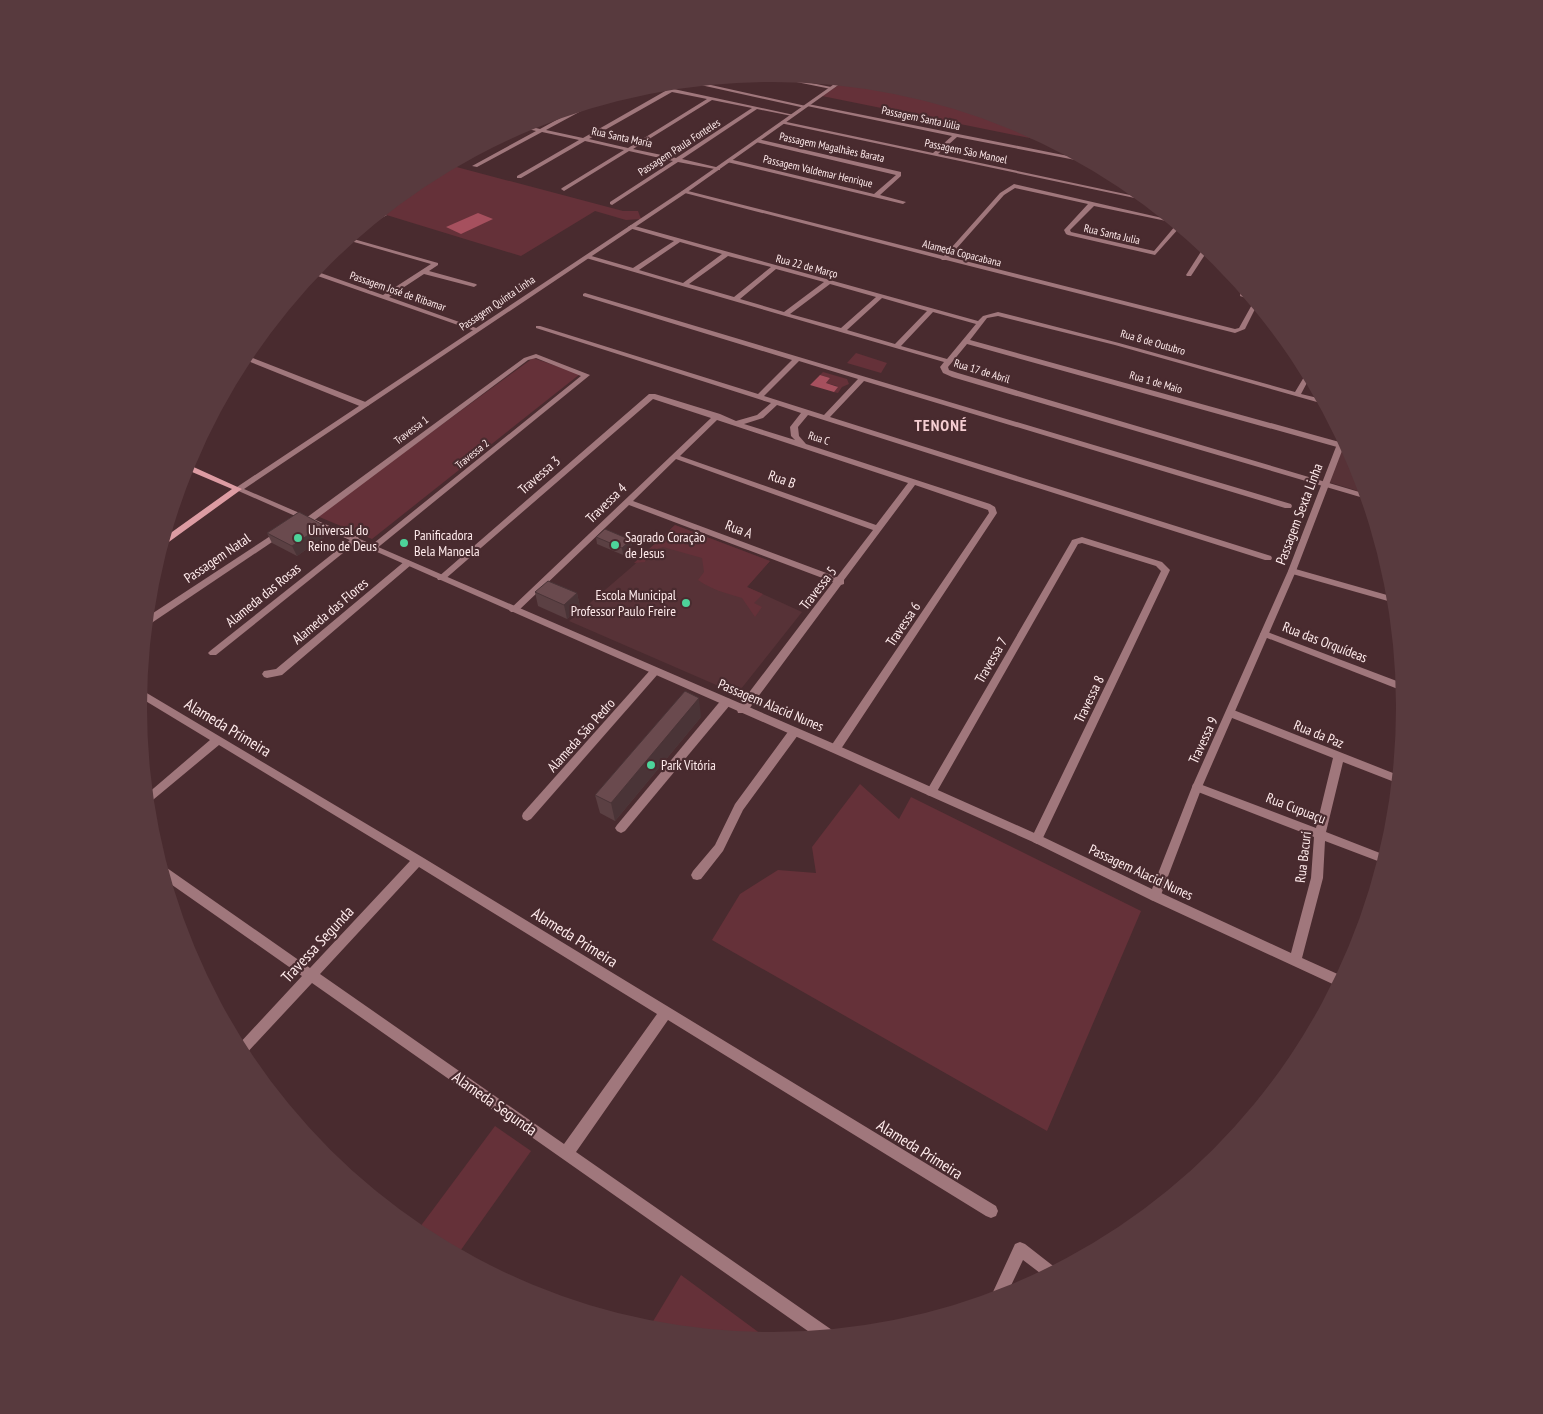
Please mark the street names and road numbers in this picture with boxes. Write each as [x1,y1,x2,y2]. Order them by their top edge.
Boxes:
street label: Passagem Santa Júlia [880,103,962,133]
street label: Passagem Paula Fonteles [635,115,723,179]
street label: Rua Santa Maria [590,124,654,150]
street label: Passagem Magalhães Barata [778,129,886,165]
street label: Passagem São Manoel [923,135,1009,167]
street label: Passagem Valdemar Henrique [762,152,875,191]
street label: Rua Santa Julia [1083,221,1141,247]
street label: Alameda Copacabana [921,236,1003,270]
street label: Rua 22 de Março [774,251,840,281]
street label: Passagem José de Ribamar [348,268,448,314]
street label: Passagem Quinta Linha [456,272,538,334]
street label: Rua 8 de Outubro [1119,326,1187,358]
street label: Rua 17 de Abril [952,356,1012,386]
street label: Rua 1 de Maio [1128,368,1184,396]
street label: Travessa 1 [391,413,431,447]
street label: Rua C [806,428,832,448]
street label: Travessa 2 [452,436,492,472]
street label: Travessa 3 [514,452,564,498]
street label: Passagem Sexta Linha [1271,461,1327,567]
street label: Rua B [766,466,798,492]
street label: Travessa 4 [582,479,631,527]
street label: Rua A [723,516,755,542]
street label: Passagem Natal [180,529,254,587]
street label: Alameda das Rosas [222,559,304,631]
street label: Travessa 5 [795,563,841,613]
street label: Alameda das Flores [288,574,372,648]
street label: Travessa 6 [882,598,924,650]
street label: Rua das Orquídeas [1280,618,1370,667]
street label: Travessa 7 [971,634,1011,686]
street label: Travessa 8 [1070,673,1108,725]
street label: Passagem Alacid Nunes [715,675,827,735]
street label: Alameda Primeira [181,693,275,761]
street label: Alameda São Pedro [543,694,619,776]
street label: Travessa 9 [1184,714,1222,766]
street label: Rua da Paz [1291,716,1347,752]
street label: Rua Cupuaçu [1264,788,1328,828]
street label: Rua Bacuri [1291,830,1315,884]
street label: Passagem Alacid Nunes [1086,840,1196,904]
street label: Travessa Segunda [276,902,358,986]
street label: Alameda Primeira [528,903,622,971]
street label: Alameda Segunda [449,1066,541,1140]
street label: Alameda Primeira [873,1115,967,1183]

